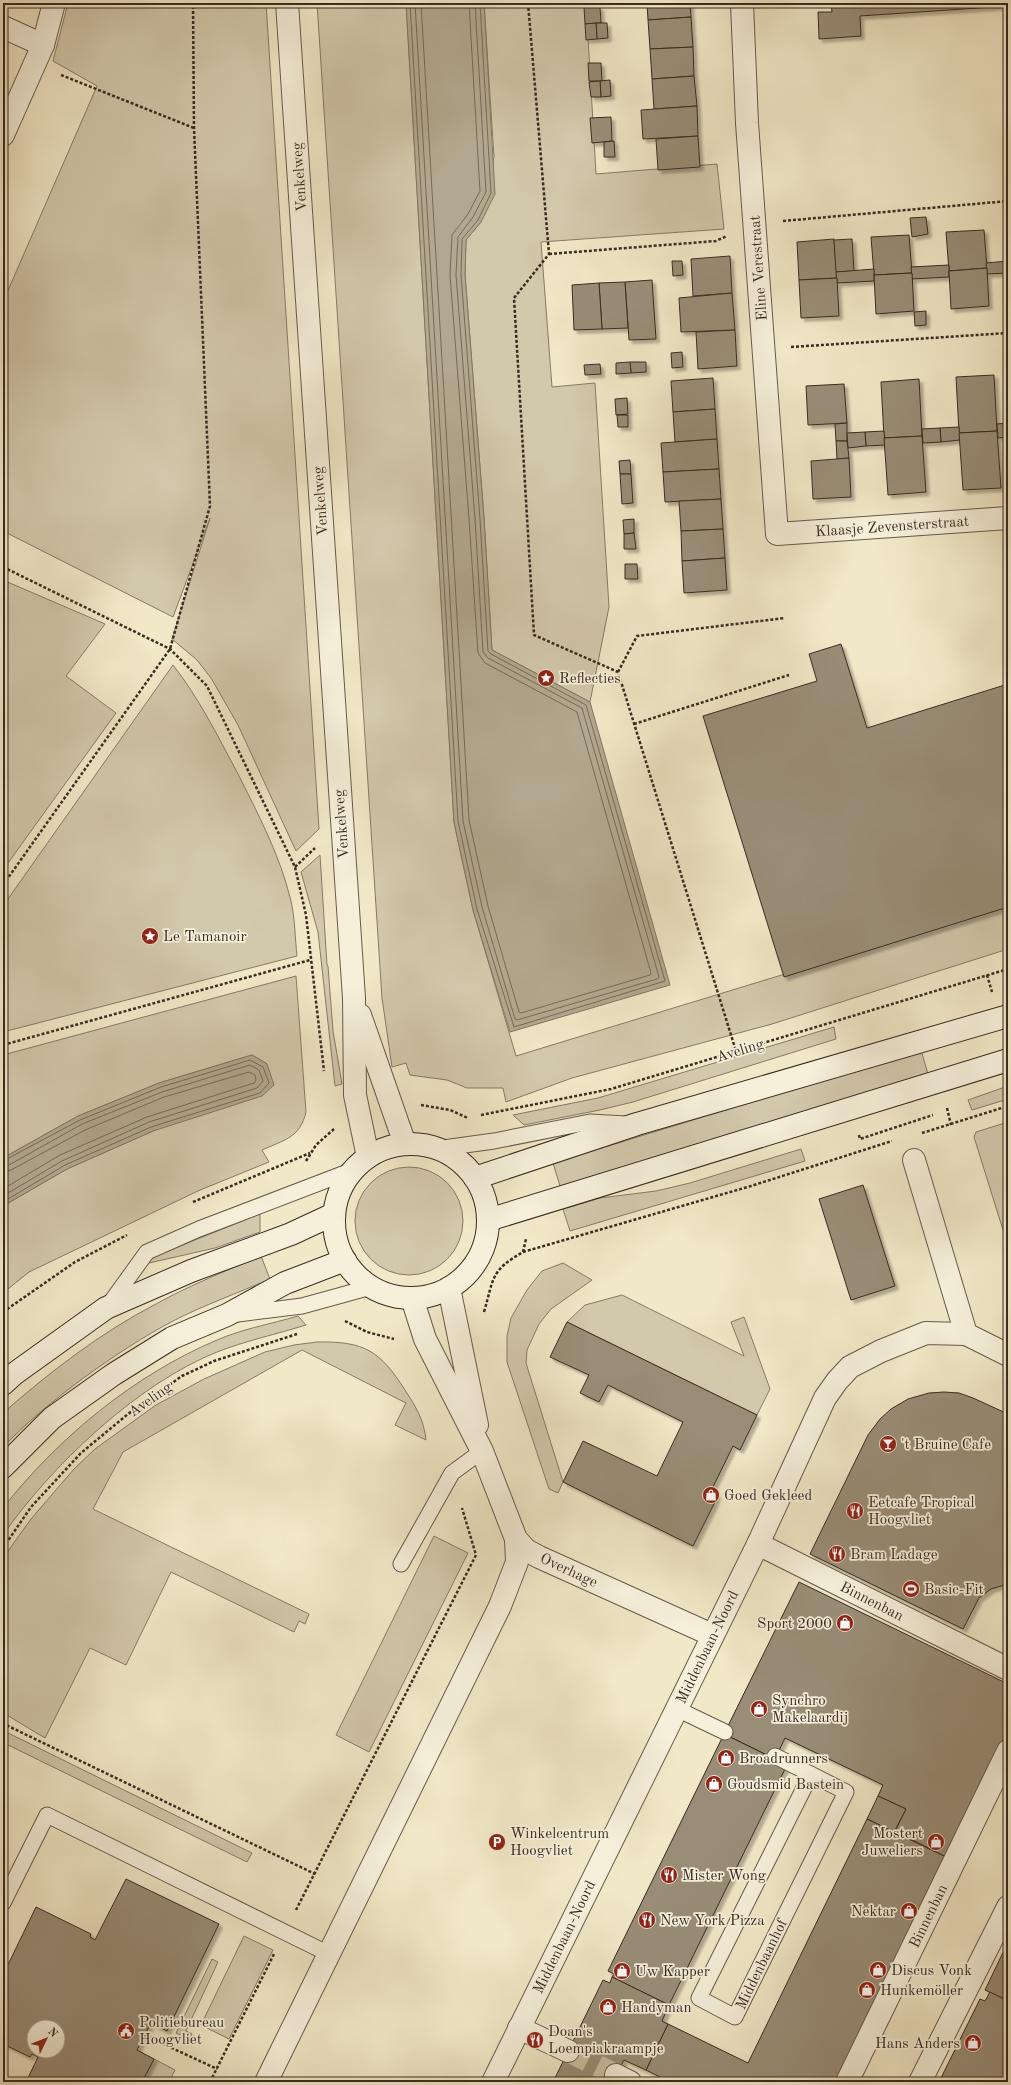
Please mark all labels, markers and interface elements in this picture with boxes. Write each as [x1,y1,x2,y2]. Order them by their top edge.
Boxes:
street label: Venkelweg [291,142,310,212]
street label: Eline Verestraat [748,215,771,321]
street label: Venkelweg [312,466,331,536]
street label: Klaasje Zevensterstraat [815,515,970,540]
place icon: Reflecties [536,668,556,688]
place label: Reflecties [559,672,621,687]
street label: Venkelweg [333,789,352,859]
place icon: Le Tamanoir [140,926,160,946]
place label: Le Tamanoir [163,930,247,945]
street label: Aveling [715,1037,766,1066]
street label: Aveling [127,1380,175,1420]
bar icon: 't Bruine Cafe [878,1434,898,1454]
place label: 't Bruine Cafe [901,1438,991,1453]
shop icon: Goed Gekleed [701,1485,721,1505]
place label: Goed Gekleed [724,1489,813,1504]
place label: Eetcafe Tropical Hoogvliet [868,1496,975,1528]
restaurant icon: Eetcafe Tropical Hoogvliet [845,1501,865,1521]
restaurant icon: Bram Ladage [827,1544,847,1564]
place label: Bram Ladage [850,1548,938,1563]
street label: Overhage [537,1552,599,1591]
sports icon: Basic-Fit [901,1579,921,1599]
street label: Binnenban [837,1580,905,1625]
place label: Basic-Fit [924,1583,984,1598]
street label: Middenbaan-Noord [674,1589,742,1707]
shop icon: Sport 2000 [835,1613,855,1633]
place label: Sport 2000 [757,1617,832,1632]
place label: Synchro Makelaardij [772,1694,848,1726]
shop icon: Synchro Makelaardij [749,1699,769,1719]
shop icon: Broadrunners [716,1748,736,1768]
place label: Broadrunners [739,1752,828,1767]
shop icon: Goudsmid Bastein [704,1774,724,1794]
place label: Goudsmid Bastein [727,1778,844,1793]
place label: Winkelcentrum Hoogvliet [510,1827,609,1859]
place label: Mostert Juweliers [861,1827,923,1859]
parking icon: Winkelcentrum Hoogvliet [487,1832,507,1852]
shop icon: Mostert Juweliers [926,1832,946,1852]
restaurant icon: Mister Wong [659,1865,679,1885]
place label: Mister Wong [682,1869,766,1884]
street label: Middenbaan-Noord [531,1879,599,1997]
street label: Binnenban [908,1882,951,1951]
shop icon: Nektar [899,1901,919,1921]
place label: Nektar [851,1905,896,1920]
restaurant icon: New York Pizza [637,1910,657,1930]
place label: New York Pizza [660,1914,765,1929]
street label: Middenbaanhof [734,1916,791,2012]
shop icon: Discus Vonk [868,1960,888,1980]
shop icon: Uw Kapper [612,1961,632,1981]
place label: Discus Vonk [891,1964,972,1979]
place label: Uw Kapper [635,1965,710,1980]
shop icon: Hunkemöller [857,1980,877,2000]
place label: Hunkemöller [880,1984,963,1999]
shop icon: Handyman [598,1997,618,2017]
place label: Handyman [621,2001,692,2016]
place label: Politiebureau Hoogvliet [139,2016,224,2048]
north arrow [26,2019,66,2059]
public building icon: Politiebureau Hoogvliet [116,2021,136,2041]
place label: Doan's Loempiakraampje [548,2025,664,2057]
text: N [45,2026,60,2040]
restaurant icon: Doan's Loempiakraampje [525,2030,545,2050]
shop icon: Hans Anders [963,2033,983,2053]
place label: Hans Anders [875,2037,960,2052]

